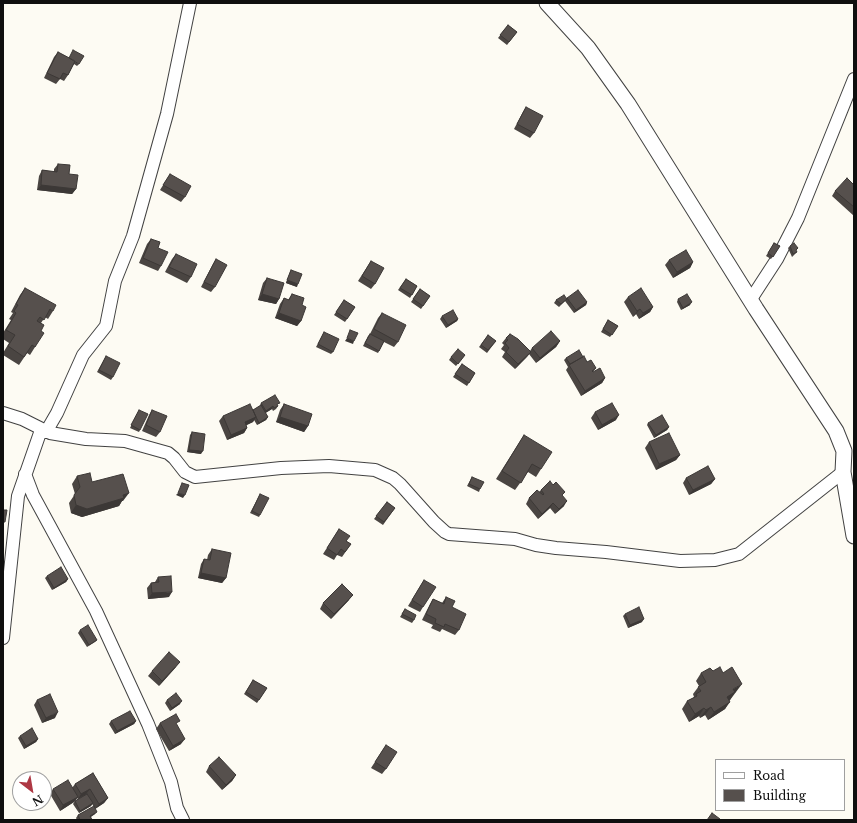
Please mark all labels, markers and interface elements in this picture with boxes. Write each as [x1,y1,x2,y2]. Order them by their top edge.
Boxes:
legend [715,759,845,811]
text: Road [753,768,785,783]
north arrow [12,771,52,811]
text: Building [753,788,806,803]
text: N [30,792,46,809]

